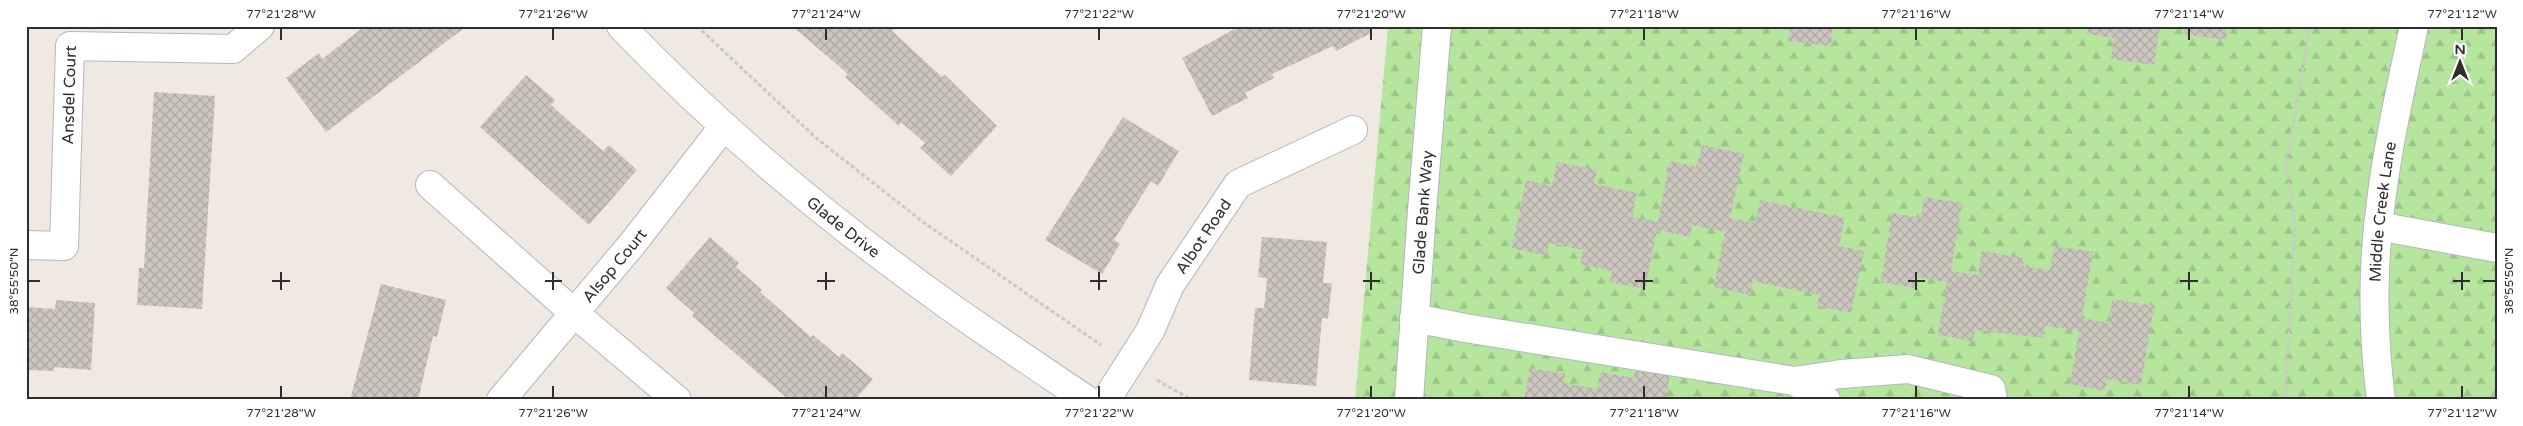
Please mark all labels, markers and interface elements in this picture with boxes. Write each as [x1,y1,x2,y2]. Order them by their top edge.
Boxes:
text: 77°21'28"W [246,7,316,21]
text: 77°21'26"W [518,7,588,21]
text: 77°21'24"W [791,7,861,21]
text: 77°21'22"W [1064,7,1134,21]
text: 77°21'20"W [1336,7,1406,21]
text: 77°21'18"W [1609,7,1679,21]
text: 77°21'16"W [1881,7,1951,21]
text: 77°21'14"W [2154,7,2224,21]
text: 77°21'12"W [2427,7,2497,21]
north arrow [2436,38,2486,88]
text: N [2454,41,2466,58]
street label: Ansdel Court [58,45,81,145]
street label: Middle Creek Lane [2366,140,2401,282]
street label: Glade Bank Way [1409,149,1438,275]
street label: Glade Drive [802,192,884,263]
street label: Albot Road [1171,195,1236,278]
street label: Alsop Court [578,225,651,307]
text: 38°55'50"N [7,248,21,315]
text: 38°55'50"N [2502,248,2516,315]
text: 77°21'28"W [246,406,316,420]
text: 77°21'26"W [518,406,588,420]
text: 77°21'24"W [791,406,861,420]
text: 77°21'22"W [1064,406,1134,420]
text: 77°21'20"W [1336,406,1406,420]
text: 77°21'18"W [1609,406,1679,420]
text: 77°21'16"W [1881,406,1951,420]
text: 77°21'14"W [2154,406,2224,420]
text: 77°21'12"W [2427,406,2497,420]

